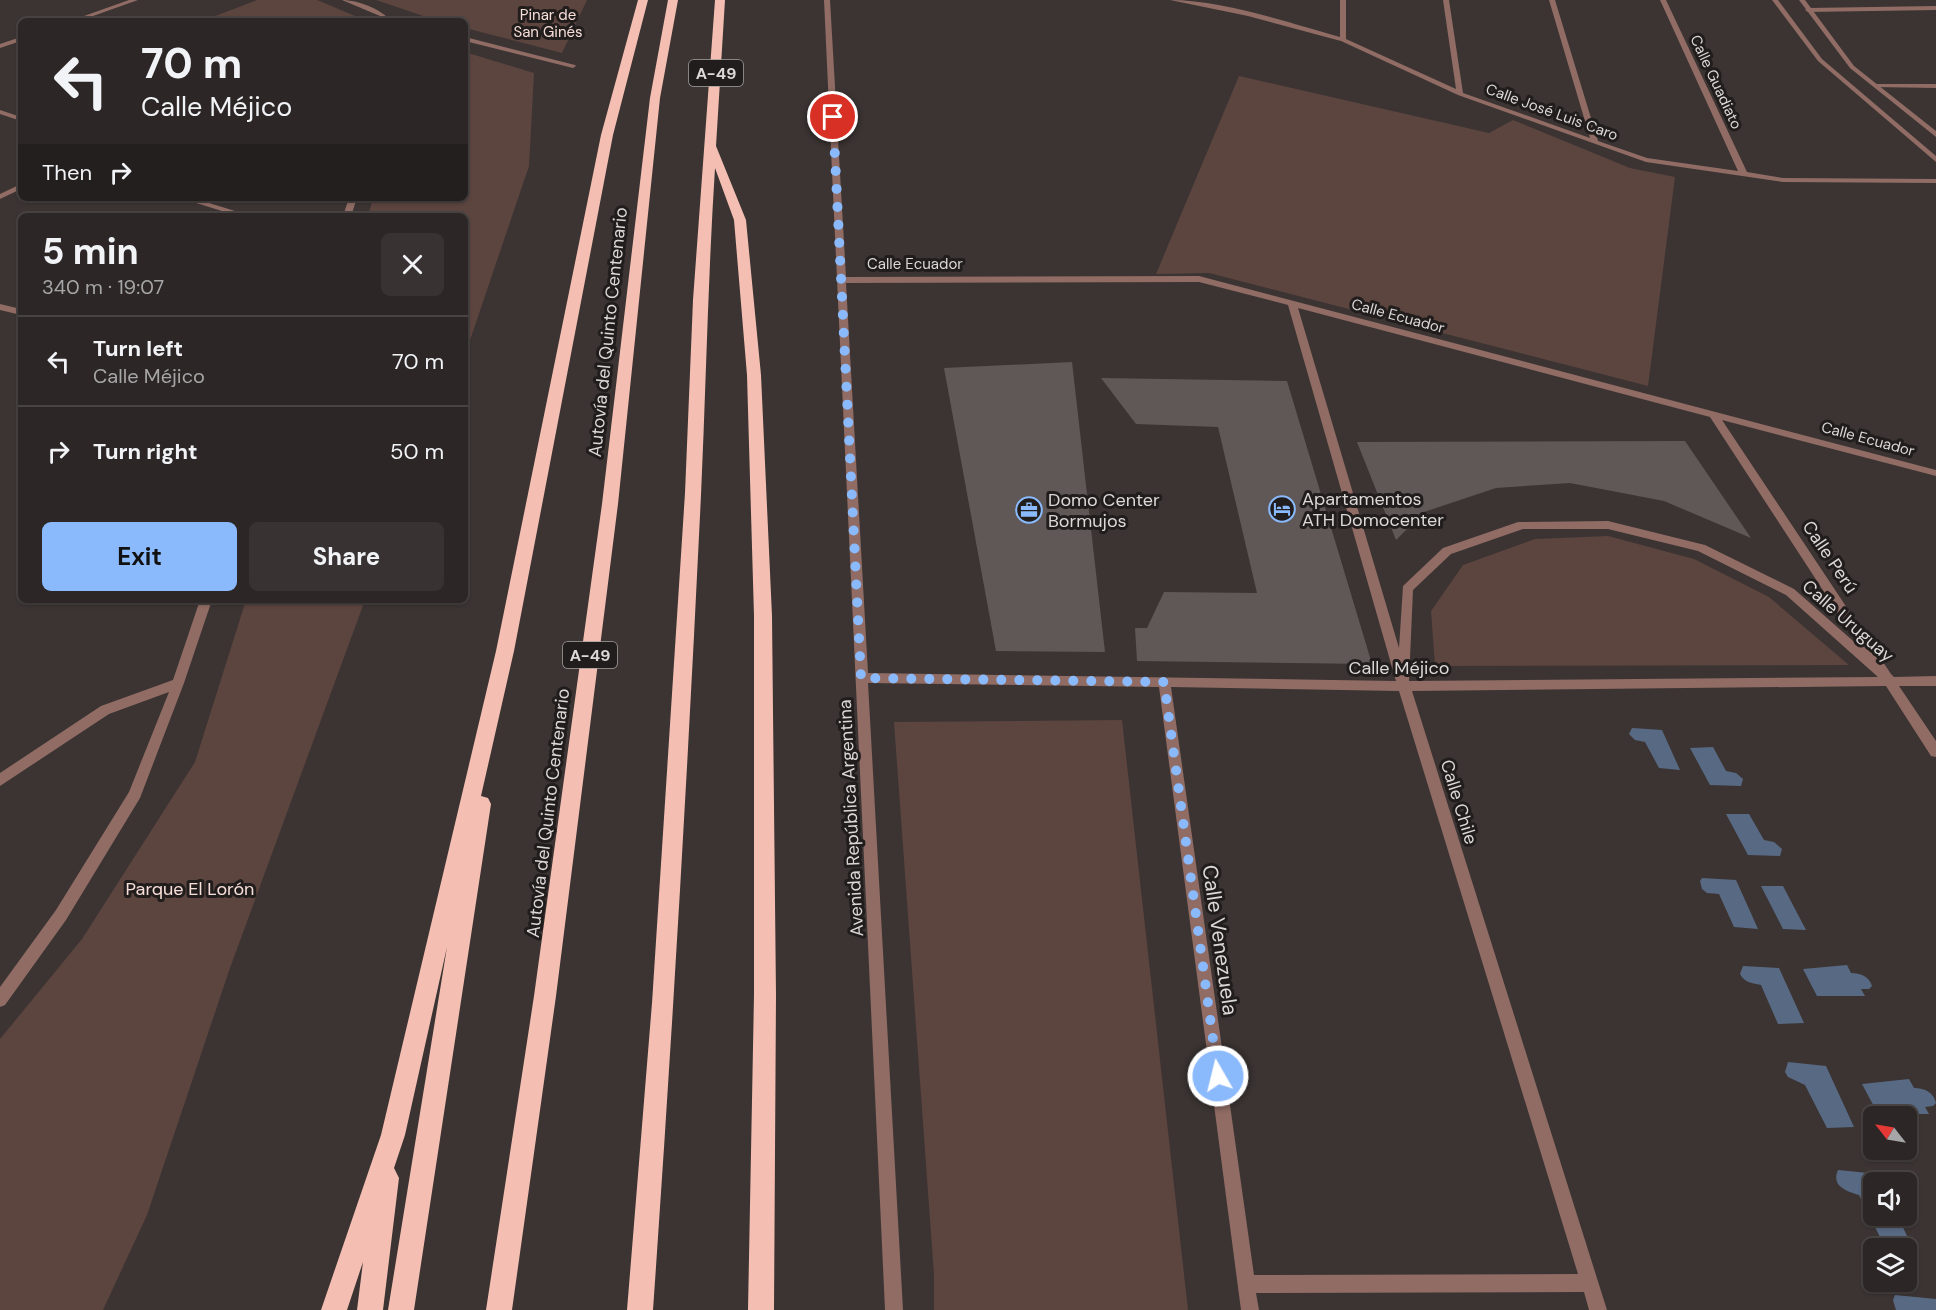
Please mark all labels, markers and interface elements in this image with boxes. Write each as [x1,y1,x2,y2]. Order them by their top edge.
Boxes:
park label: Pinar de San Ginés [513,5,583,42]
street label: Calle Guadiato [1685,32,1747,132]
text: 70 m [141,36,242,91]
icon: left [42,42,120,120]
road number: A-49 [689,60,743,86]
street label: Calle José Luis Caro [1483,79,1621,145]
text: Calle Méjico [141,89,292,124]
pin [807,91,858,142]
icon: arrive [816,100,849,133]
icon: right [104,156,137,189]
text: Then [42,158,92,187]
street label: Autovía del Quinto Centenario [583,206,633,458]
text: 5 min [42,228,139,275]
button: close [381,233,444,296]
street label: Calle Ecuador [867,254,963,274]
text: 340 m · 19:07 [42,274,164,300]
street label: Calle Ecuador [1349,294,1447,338]
text: Turn left [93,334,183,363]
icon: left [42,345,75,378]
text: 70 m [392,347,444,376]
text: Calle Méjico [93,363,205,389]
street label: Calle Ecuador [1819,417,1917,461]
icon: right [42,435,75,468]
text: Turn right [93,437,198,466]
text: 50 m [390,437,444,466]
place label: Apartamentos ATH Domocenter [1302,487,1444,532]
place label: Domo Center Bormujos [1048,488,1160,533]
hotel icon: Apartamentos ATH Domocenter [1267,494,1297,524]
office icon: Domo Center Bormujos [1014,495,1044,525]
street label: Calle Perú [1797,516,1863,598]
button: Exit [42,522,237,591]
button: Share [249,522,444,591]
street label: Calle Uruguay [1797,574,1899,668]
road number: A-49 [563,642,617,668]
street label: Calle Méjico [1349,656,1449,680]
street label: Autovía del Quinto Centenario [521,687,575,939]
street label: Avenida República Argentina [833,699,869,937]
street label: Calle Chile [1435,757,1483,847]
street label: Calle Venezuela [1196,863,1244,1017]
park label: Parque El Lorón [126,877,254,901]
position arrow [1186,1044,1250,1108]
north arrow [1863,1106,1917,1160]
map controls [1863,1106,1917,1292]
button: sound [1863,1172,1917,1226]
button: layers [1863,1238,1917,1292]

